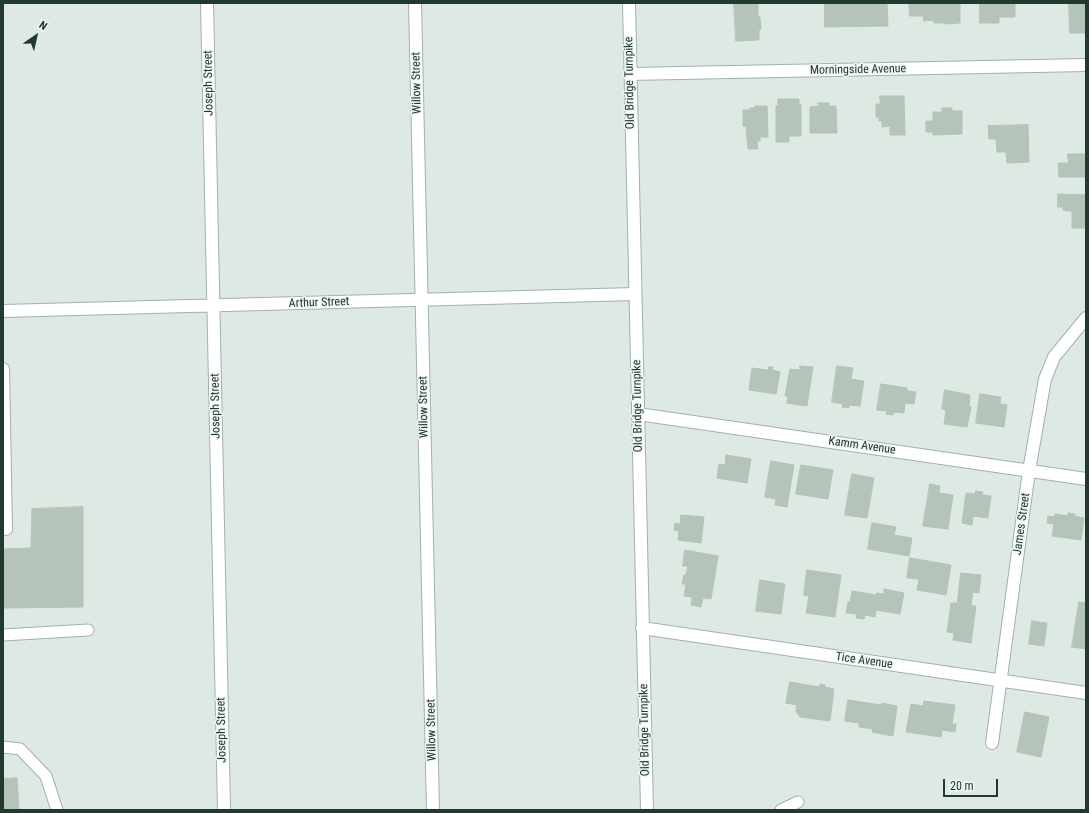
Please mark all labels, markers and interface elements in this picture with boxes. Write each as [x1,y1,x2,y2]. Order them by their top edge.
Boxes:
north arrow [16,16,56,56]
text: N [37,18,49,33]
street label: Old Bridge Turnpike [622,37,638,129]
street label: Joseph Street [201,50,217,116]
street label: Willow Street [409,52,425,114]
street label: Morningside Avenue [810,62,906,78]
street label: Arthur Street [288,295,350,311]
street label: Old Bridge Turnpike [630,360,646,452]
street label: Joseph Street [208,373,224,439]
street label: Willow Street [416,376,432,438]
street label: Kamm Avenue [827,434,897,458]
street label: James Street [1011,492,1033,556]
street label: Tice Avenue [835,650,893,672]
street label: Old Bridge Turnpike [637,684,653,776]
street label: Joseph Street [214,697,230,763]
street label: Willow Street [424,699,440,761]
scale bar [945,771,1000,797]
text: 20 m [950,779,974,793]

